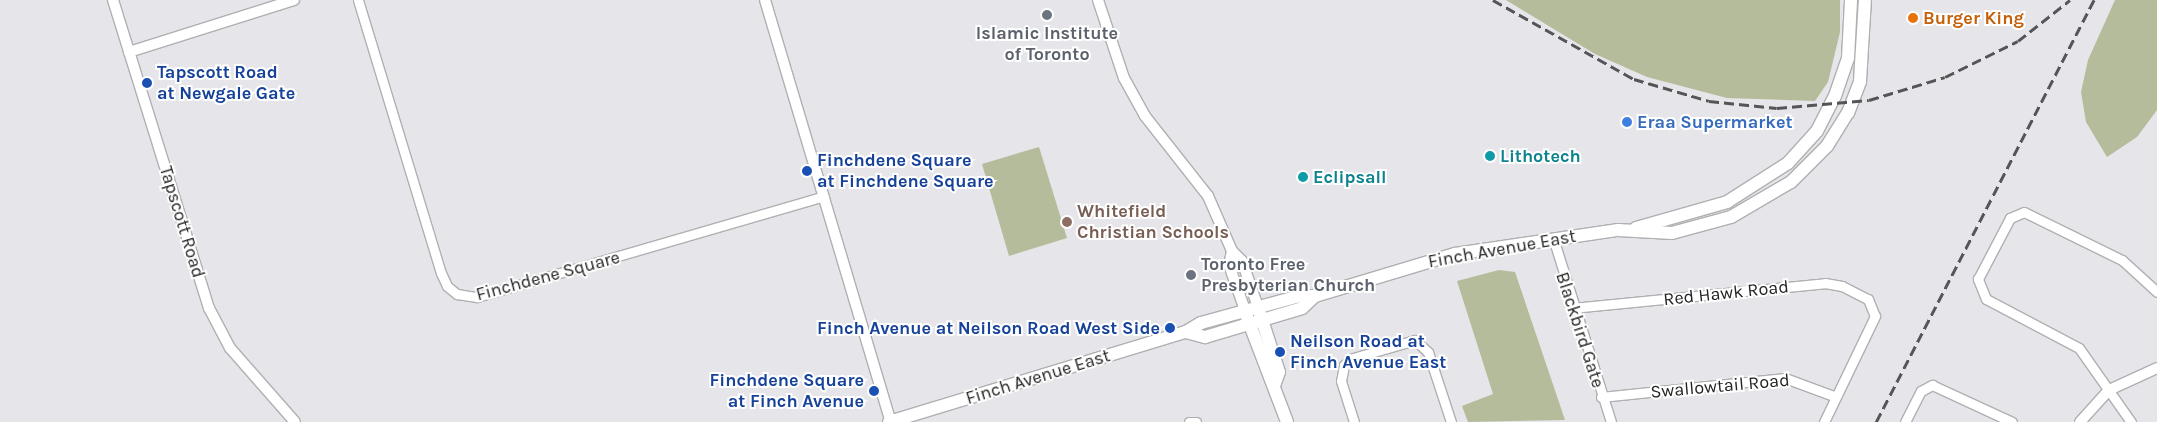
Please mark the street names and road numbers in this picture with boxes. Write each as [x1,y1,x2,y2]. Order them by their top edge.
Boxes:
street label: Tapscott Road [155,164,209,280]
street label: Finch Avenue East [1426,225,1578,273]
street label: Finchdene Square [474,246,622,306]
street label: Blackbird Gate [1551,269,1609,391]
street label: Red Hawk Road [1662,276,1790,310]
street label: Finch Avenue East [963,345,1113,409]
street label: Swallowtail Road [1650,369,1790,403]

